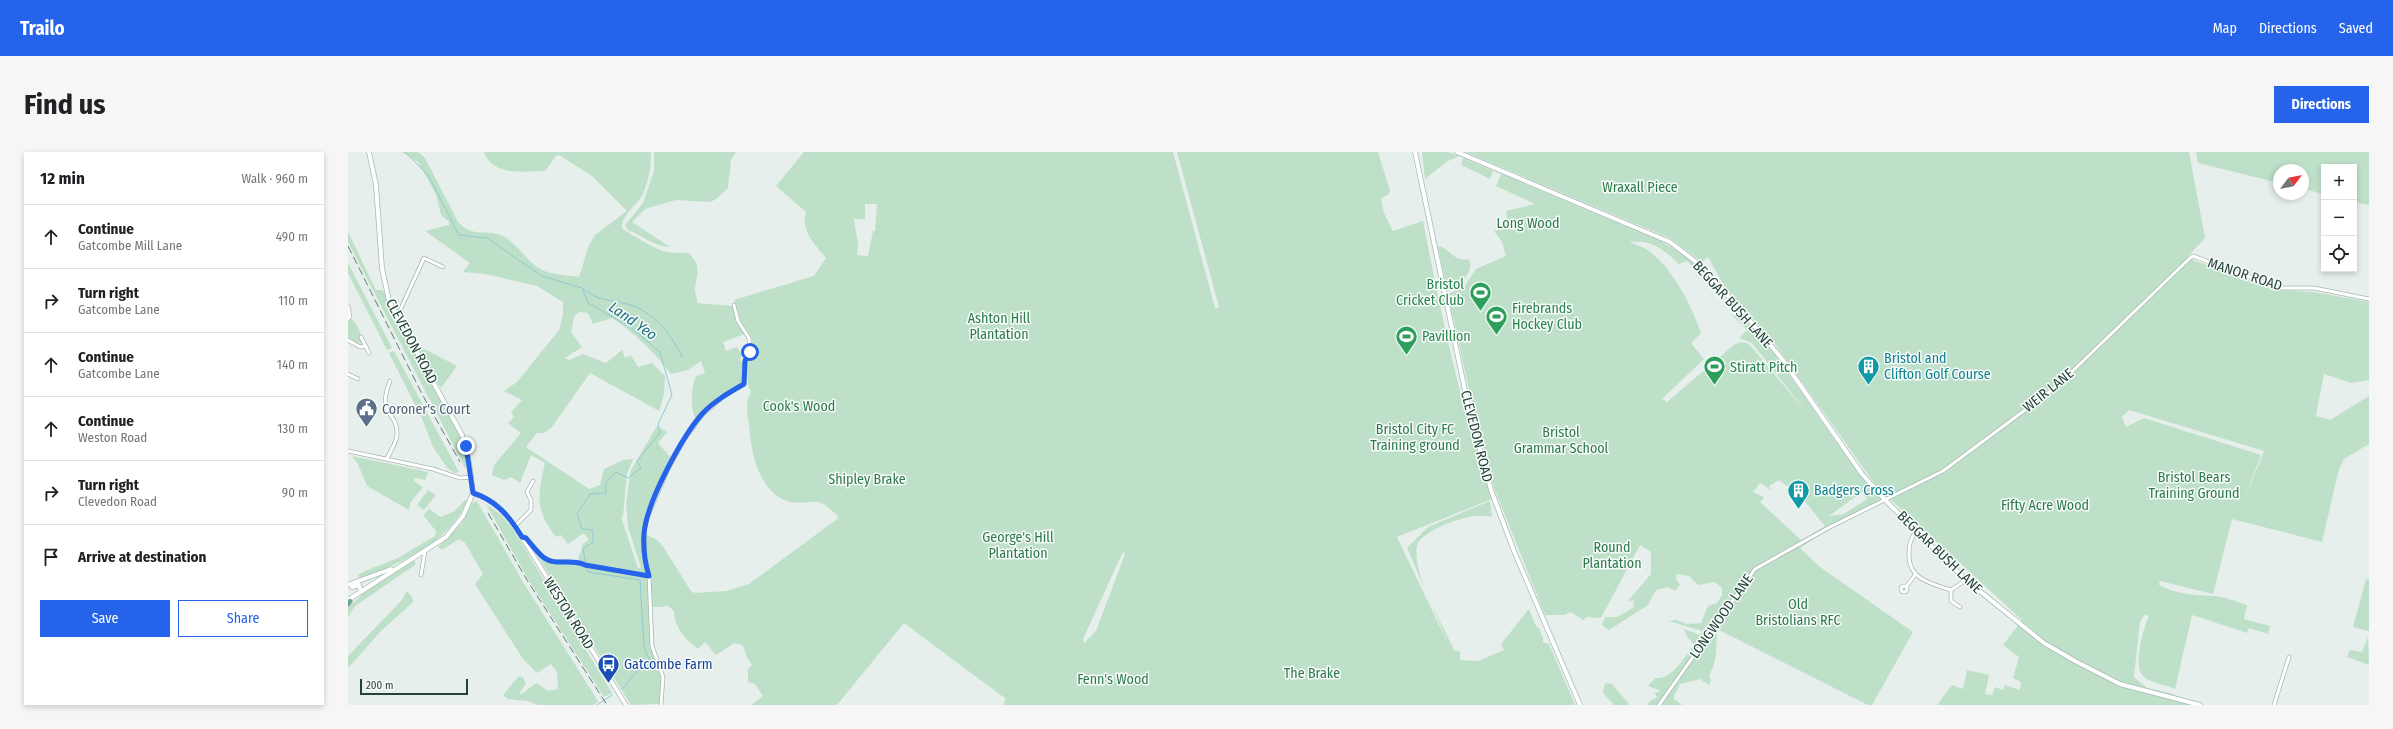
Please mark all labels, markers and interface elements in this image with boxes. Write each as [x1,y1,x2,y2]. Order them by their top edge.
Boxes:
text: Trailo [20,17,65,40]
text: Map [2213,20,2237,37]
text: Directions [2259,20,2317,37]
text: Saved [2339,20,2373,37]
button: Directions [2274,86,2369,123]
text: Find us [24,88,106,121]
north arrow [2273,164,2309,200]
map controls [2321,164,2357,272]
button: + [2321,164,2357,200]
text: 12 min [40,168,85,189]
text: Walk · 960 m [241,171,308,186]
park label: Wraxall Piece [1602,179,1678,196]
button: − [2321,200,2357,236]
park label: Long Wood [1496,215,1560,232]
text: Continue [78,220,134,238]
icon: ahead [40,226,62,248]
text: 490 m [276,229,308,244]
button: locate [2321,236,2357,272]
text: Gatcombe Mill Lane [78,238,182,253]
street label: MANOR ROAD [2206,254,2284,294]
street label: BEGGAR BUSH LANE [1689,257,1777,352]
place label: Bristol Cricket Club [1396,276,1464,309]
sports icon: Bristol Cricket Club [1467,279,1493,312]
text: Turn right [78,284,139,302]
icon: right [40,290,62,312]
text: 110 m [278,293,308,308]
street label: CLEVEDON ROAD [382,296,441,387]
water label: Land Yeo [605,298,661,344]
place label: Firebrands Hockey Club [1512,300,1582,333]
text: Gatcombe Lane [78,302,160,317]
sports icon: Firebrands Hockey Club [1483,303,1509,336]
park label: Ashton Hill Plantation [968,310,1031,343]
sports icon: Pavillion [1394,323,1420,356]
place label: Pavillion [1422,328,1471,345]
route start [741,343,759,361]
text: Continue [78,348,134,366]
place label: Bristol and Clifton Golf Course [1884,350,1991,383]
building icon: Bristol and Clifton Golf Course [1855,353,1881,386]
icon: ahead [40,354,62,376]
sports icon: Stiratt Pitch [1702,354,1728,387]
text: 140 m [277,357,308,372]
place label: Stiratt Pitch [1730,359,1797,376]
street label: WEIR LANE [2020,365,2077,416]
text: Gatcombe Lane [78,366,160,381]
street label: CLEVEDON ROAD [1457,388,1496,484]
public building icon: Coroner's Court [354,396,380,429]
park label: Cook's Wood [763,398,835,415]
place label: Coroner's Court [382,401,471,418]
text: Continue [78,412,134,430]
icon: ahead [40,418,62,440]
text: 130 m [277,421,308,436]
park label: Bristol City FC Training ground [1370,421,1460,454]
park label: Bristol Grammar School [1514,424,1609,457]
text: Weston Road [78,430,147,445]
route end [457,437,475,455]
park label: Bristol Bears Training Ground [2148,469,2240,502]
park label: Shipley Brake [828,471,906,488]
text: Turn right [78,476,139,494]
building icon: Badgers Cross [1786,477,1812,510]
icon: right [40,482,62,504]
place label: Badgers Cross [1814,482,1894,499]
text: 90 m [282,485,308,500]
text: Clevedon Road [78,494,157,509]
park label: Fifty Acre Wood [2001,497,2089,514]
street label: BEGGAR BUSH LANE [1894,508,1986,598]
park label: George's Hill Plantation [982,529,1054,562]
park label: Round Plantation [1582,539,1642,572]
icon: arrive [40,546,62,568]
text: Arrive at destination [78,548,206,566]
street label: LONGWOOD LANE [1686,571,1757,662]
street label: WESTON ROAD [540,574,597,652]
park label: Old Bristolians RFC [1755,596,1841,629]
button: Save [40,600,170,637]
button: Share [178,600,308,637]
bus stop icon: Gatcombe Farm [596,651,622,684]
place label: Gatcombe Farm [624,656,713,673]
park label: The Brake [1284,665,1340,682]
park label: Fenn's Wood [1077,671,1149,688]
scale bar [360,677,468,696]
text: 200 m [366,679,393,692]

